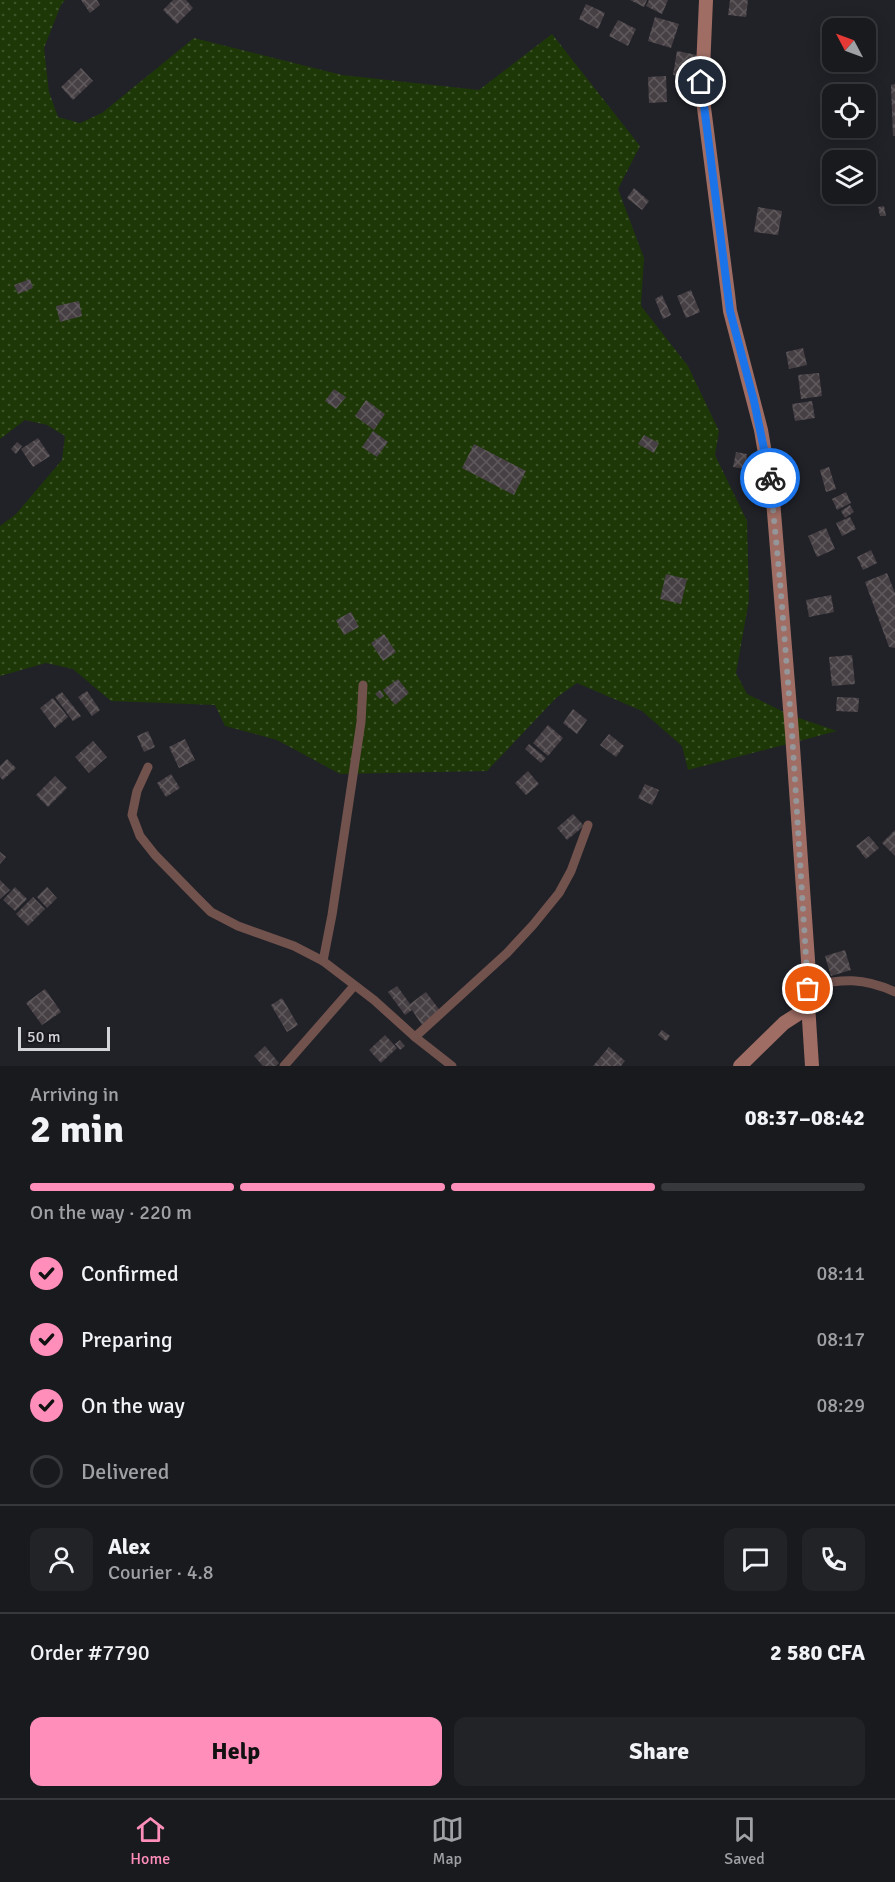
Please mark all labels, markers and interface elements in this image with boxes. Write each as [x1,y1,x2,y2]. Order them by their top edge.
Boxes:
north arrow [822,18,876,72]
map controls [822,18,876,204]
pin [675,56,726,107]
icon: home [684,65,717,98]
button: locate [822,84,876,138]
button: layers [822,150,876,204]
courier [740,448,800,508]
icon: bike [754,462,787,495]
pin [782,963,833,1014]
icon: bag [791,972,824,1005]
scale bar [18,1024,110,1052]
text: 50 m [27,1027,61,1047]
text: Arriving in [30,1082,119,1107]
text: 08:37–08:42 [745,1104,865,1131]
text: 2 min [30,1105,124,1153]
text: On the way · 220 m [30,1200,192,1225]
icon: check [30,1257,63,1290]
text: Confirmed [81,1260,179,1287]
text: 08:11 [816,1261,865,1286]
icon: check [30,1323,63,1356]
text: Preparing [81,1326,173,1353]
text: 08:17 [816,1327,865,1352]
icon: check [30,1389,63,1422]
text: On the way [81,1392,185,1419]
text: 08:29 [816,1393,865,1418]
text: Delivered [81,1458,169,1485]
button: person [30,1528,93,1591]
button: chat [724,1528,787,1591]
button: phone [802,1528,865,1591]
text: Alex [108,1533,150,1560]
text: Courier · 4.8 [108,1560,214,1585]
text: Order #7790 [30,1639,150,1666]
text: 2 580 CFA [770,1639,865,1666]
button: Help [30,1717,442,1786]
button: Share [454,1717,865,1786]
tab: Home [130,1813,170,1869]
tab: Map [431,1813,464,1869]
tab: Saved [724,1813,765,1869]

